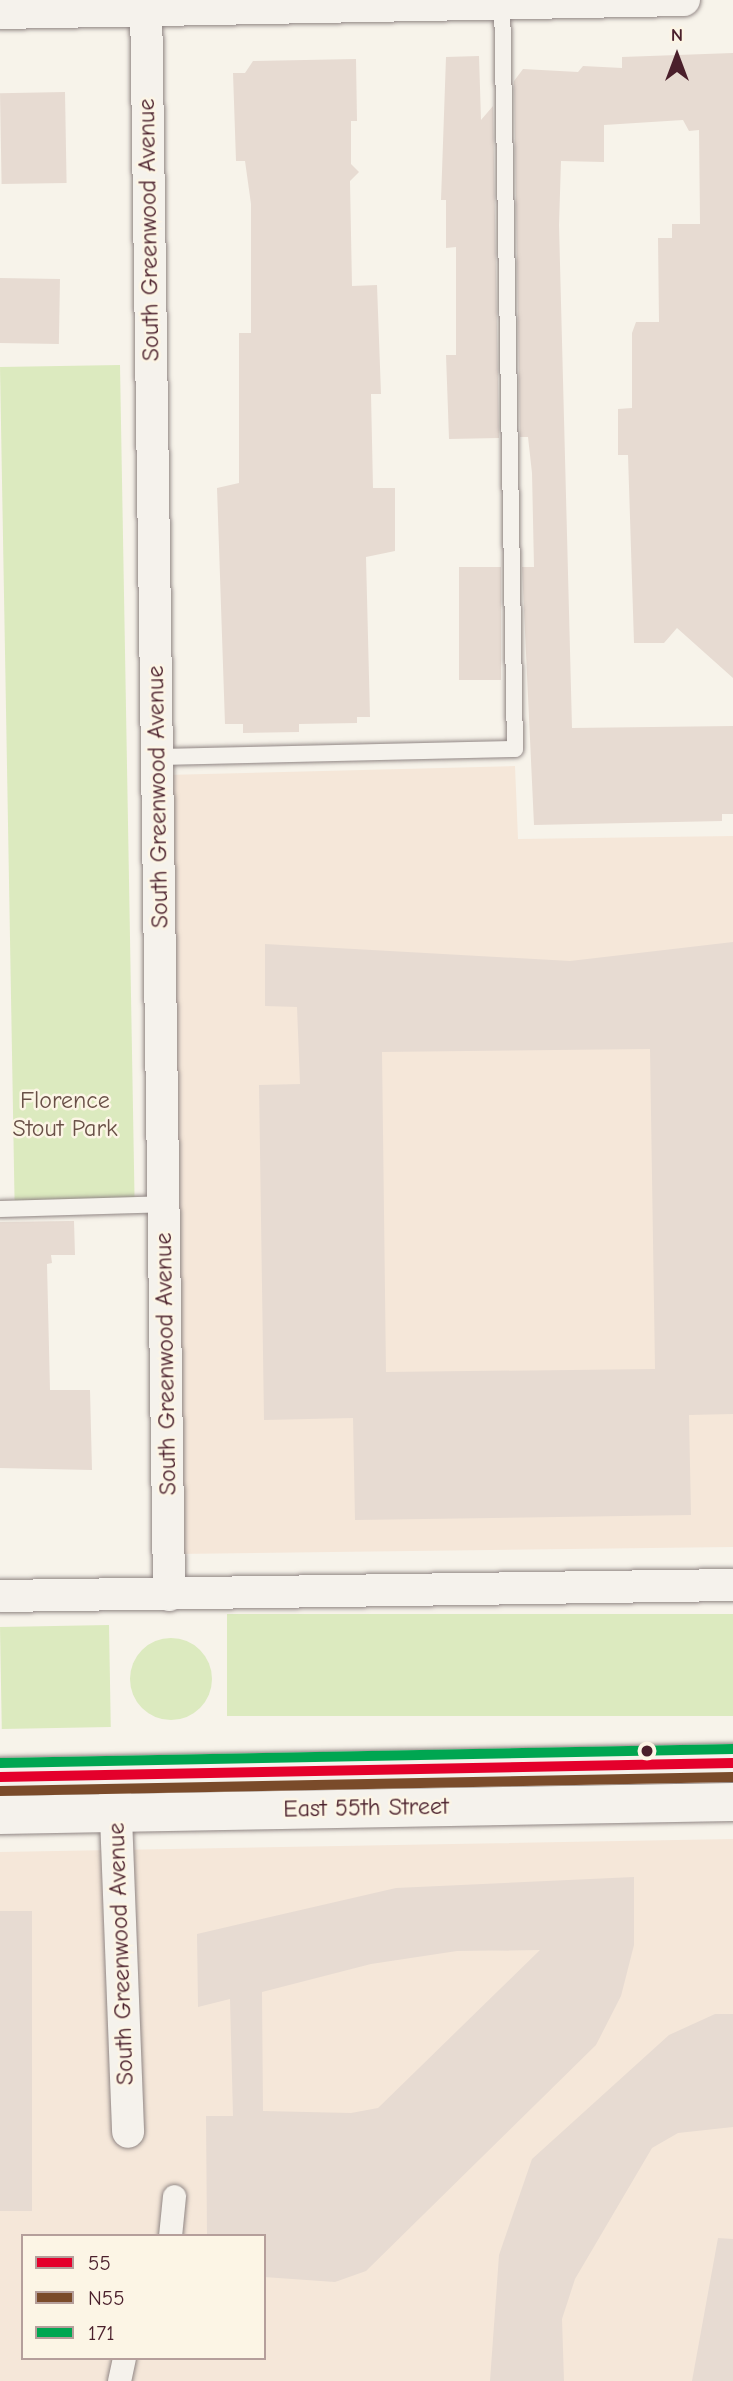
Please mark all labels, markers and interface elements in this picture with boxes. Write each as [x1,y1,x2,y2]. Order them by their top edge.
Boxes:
north arrow [642,21,712,91]
text: N [671,24,683,46]
street label: South Greenwood Avenue [132,98,166,362]
street label: South Greenwood Avenue [141,665,175,929]
park label: Florence Stout Park [12,1087,118,1143]
street label: South Greenwood Avenue [149,1232,183,1496]
unlabelled marker [640,1744,654,1758]
street label: East 55th Street [283,1792,449,1824]
street label: South Greenwood Avenue [102,1822,140,2086]
legend [21,2234,266,2360]
text: 55 [88,2251,111,2275]
text: N55 [88,2286,125,2310]
text: 171 [88,2321,115,2345]

